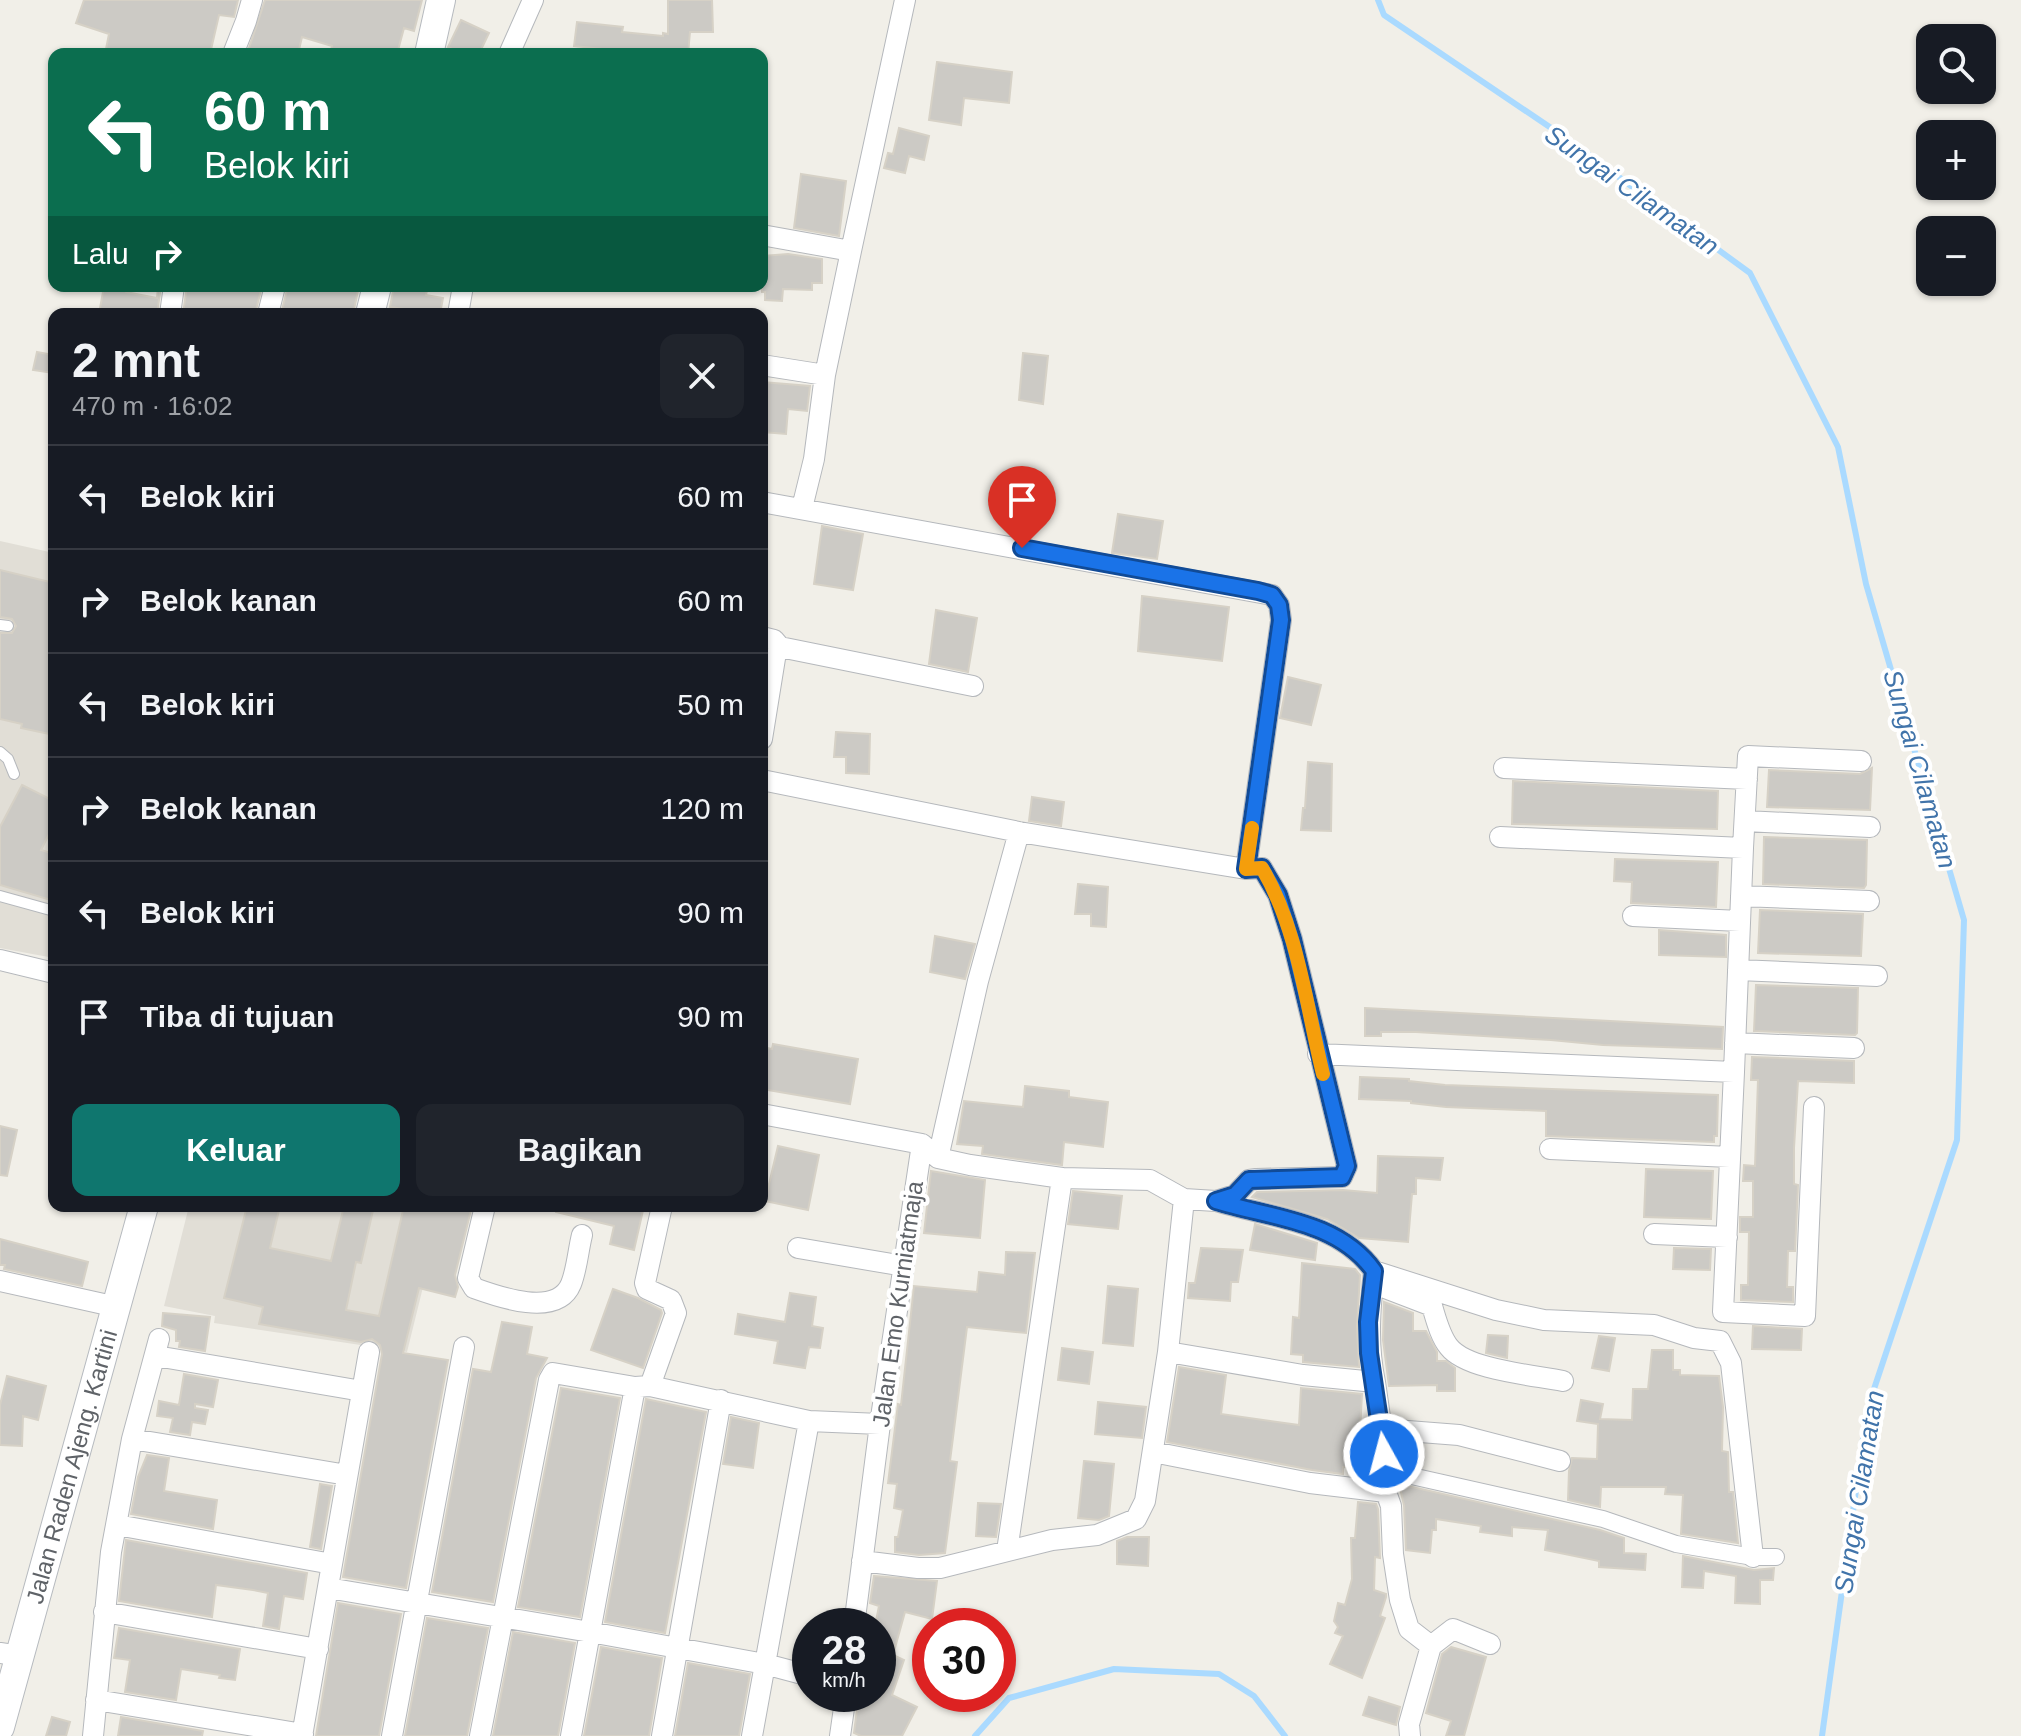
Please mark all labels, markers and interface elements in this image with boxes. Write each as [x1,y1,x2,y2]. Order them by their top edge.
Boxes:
map controls [1916,24,1996,296]
button: search [1916,24,1996,104]
text: 60 m [204,79,332,142]
icon: left [72,80,176,184]
water label: Sungai Cilamatan [1539,119,1725,261]
button: + [1916,120,1996,200]
text: Belok kiri [204,145,350,186]
button: − [1916,216,1996,296]
icon: right [145,232,189,276]
text: Lalu [72,237,129,270]
text: 2 mnt [72,334,200,387]
button: close [660,334,744,418]
text: 470 m · 16:02 [72,391,232,421]
pin [988,466,1056,548]
icon: left [72,475,116,519]
icon: arrive [1000,478,1044,522]
text: Belok kiri [140,480,275,513]
text: 60 m [677,480,744,513]
icon: right [72,579,116,623]
text: Belok kanan [140,584,317,617]
text: 60 m [677,584,744,617]
water label: Sungai Cilamatan [1877,666,1963,872]
icon: left [72,683,116,727]
text: Belok kiri [140,688,275,721]
text: 50 m [677,688,744,721]
icon: right [72,787,116,831]
text: Belok kanan [140,792,317,825]
text: 120 m [661,792,744,825]
icon: left [72,891,116,935]
text: Belok kiri [140,896,275,929]
text: 90 m [677,896,744,929]
icon: arrive [72,995,116,1039]
text: Tiba di tujuan [140,1000,334,1033]
text: 90 m [677,1000,744,1033]
button: Keluar [72,1104,400,1196]
button: Bagikan [416,1104,744,1196]
street label: Jalan Emo Kurniatmaja [867,1179,928,1429]
street label: Jalan Raden Ajeng. Kartini [21,1327,122,1607]
water label: Sungai Cilamatan [1828,1388,1890,1596]
position arrow [1342,1412,1426,1496]
speed limit sign: 30 [912,1608,1016,1712]
text: 28 [822,1628,866,1672]
text: km/h [822,1669,866,1691]

